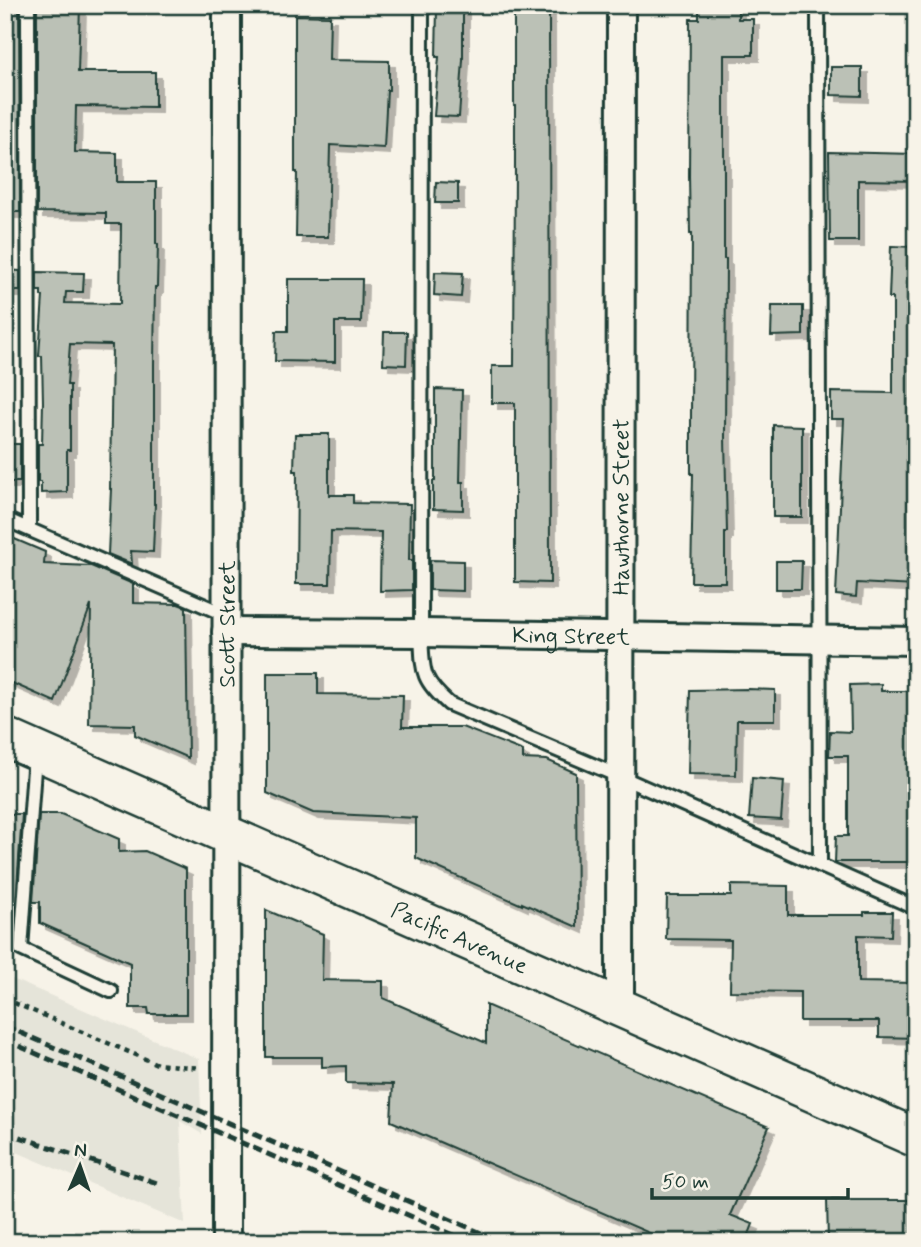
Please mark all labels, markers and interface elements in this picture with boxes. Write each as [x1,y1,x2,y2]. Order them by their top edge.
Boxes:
street label: Hawthorne Street [607,418,638,595]
street label: Scott Street [213,560,244,688]
street label: King Street [512,621,630,654]
street label: Pacific Avenue [386,896,532,982]
north arrow [46,1132,116,1202]
text: N [74,1138,87,1163]
scale bar [652,1156,848,1200]
text: 50 m [662,1168,709,1196]

